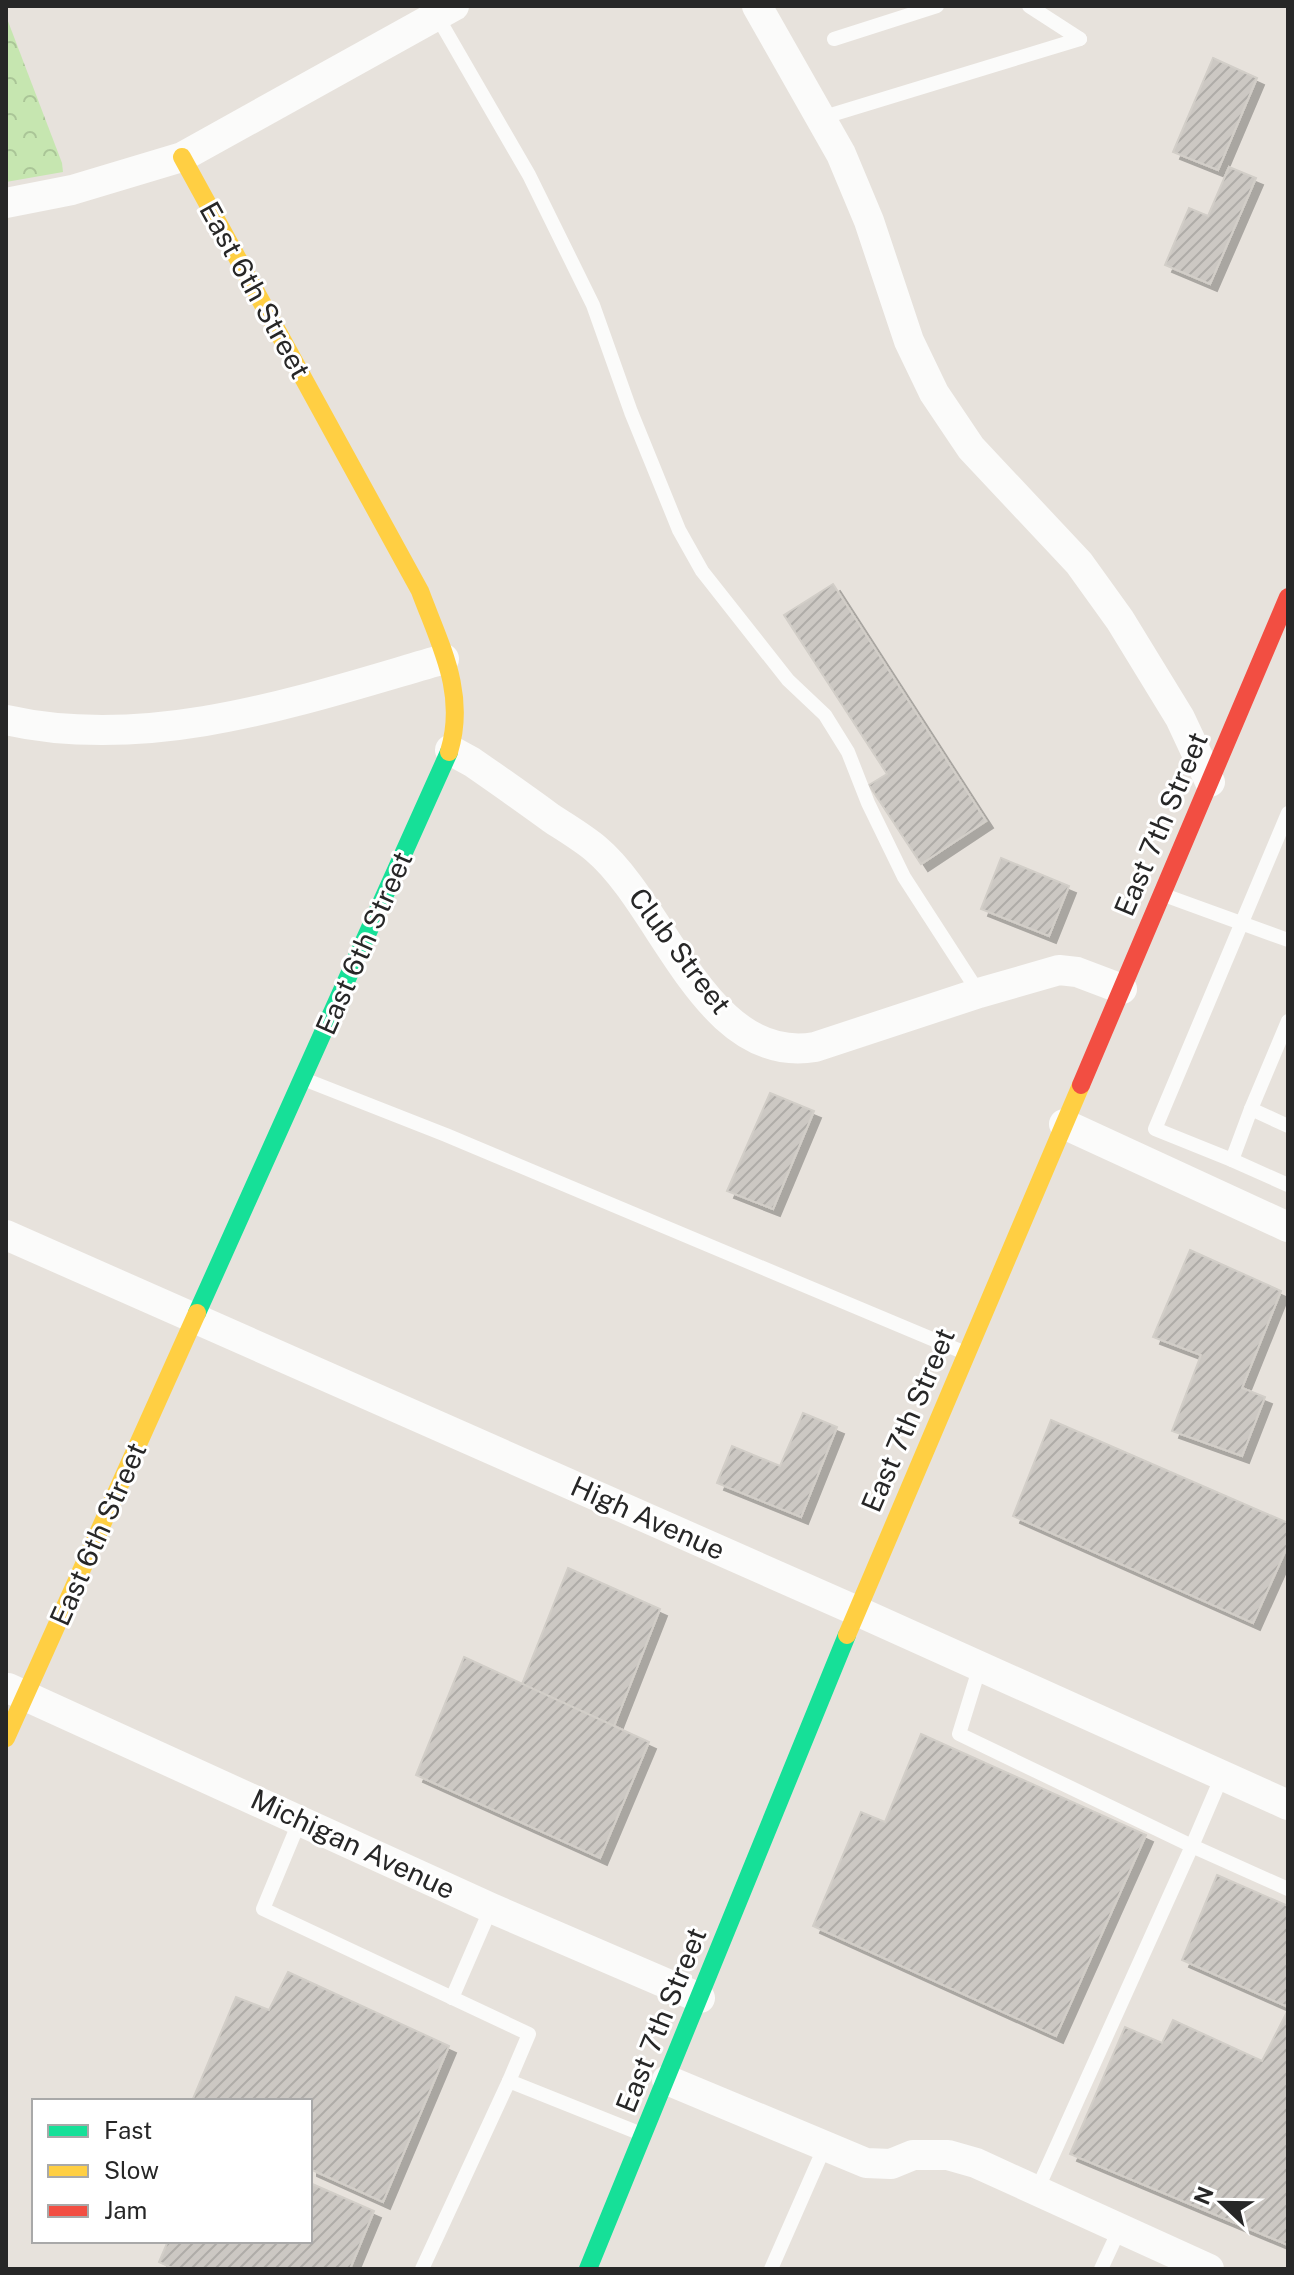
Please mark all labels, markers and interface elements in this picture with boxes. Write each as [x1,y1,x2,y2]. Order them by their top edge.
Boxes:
street label: East 6th Street [193,196,318,384]
street label: East 7th Street [1107,727,1214,921]
street label: East 6th Street [308,846,419,1040]
street label: Club Street [622,881,738,1020]
street label: East 7th Street [854,1323,961,1517]
street label: East 6th Street [42,1437,153,1631]
street label: High Avenue [566,1469,730,1566]
street label: Michigan Avenue [246,1782,461,1905]
street label: East 7th Street [608,1923,713,2117]
legend [32,2099,312,2243]
text: Fast [104,2116,152,2144]
text: Slow [104,2156,159,2184]
north arrow [1182,2163,1262,2243]
text: N [1188,2183,1219,2208]
text: Jam [104,2196,147,2224]

